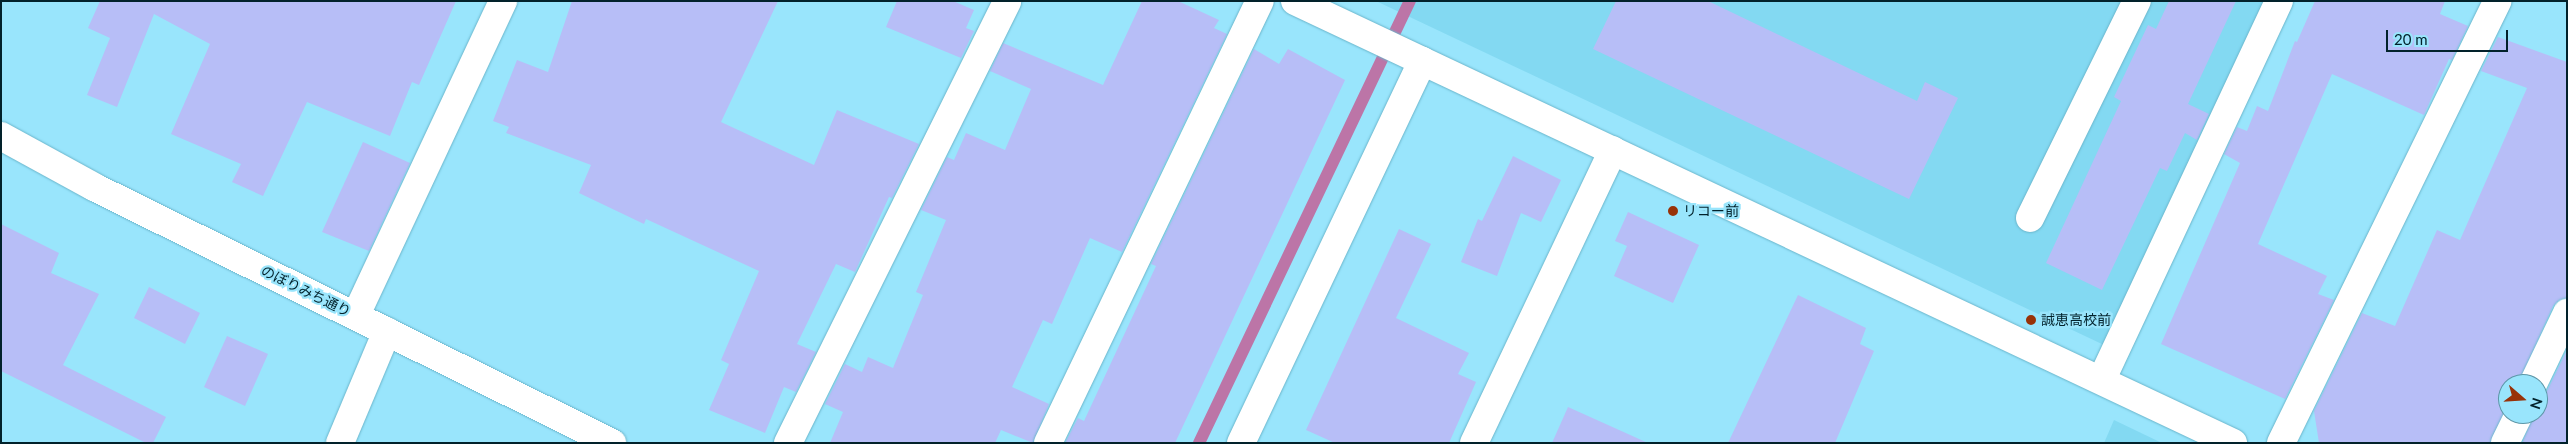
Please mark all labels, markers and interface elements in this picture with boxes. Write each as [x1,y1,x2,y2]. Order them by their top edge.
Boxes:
scale bar [2388,20,2510,52]
text: 20 m [2394,30,2428,48]
place label: リコー前 [1683,203,1739,219]
marker: リコー前 [1667,205,1679,217]
street label: のぼりみち通り [258,262,354,320]
place label: 誠恵高校前 [2041,312,2111,328]
marker: 誠恵高校前 [2025,314,2037,326]
north arrow [2498,374,2548,424]
text: N [2527,396,2547,412]

